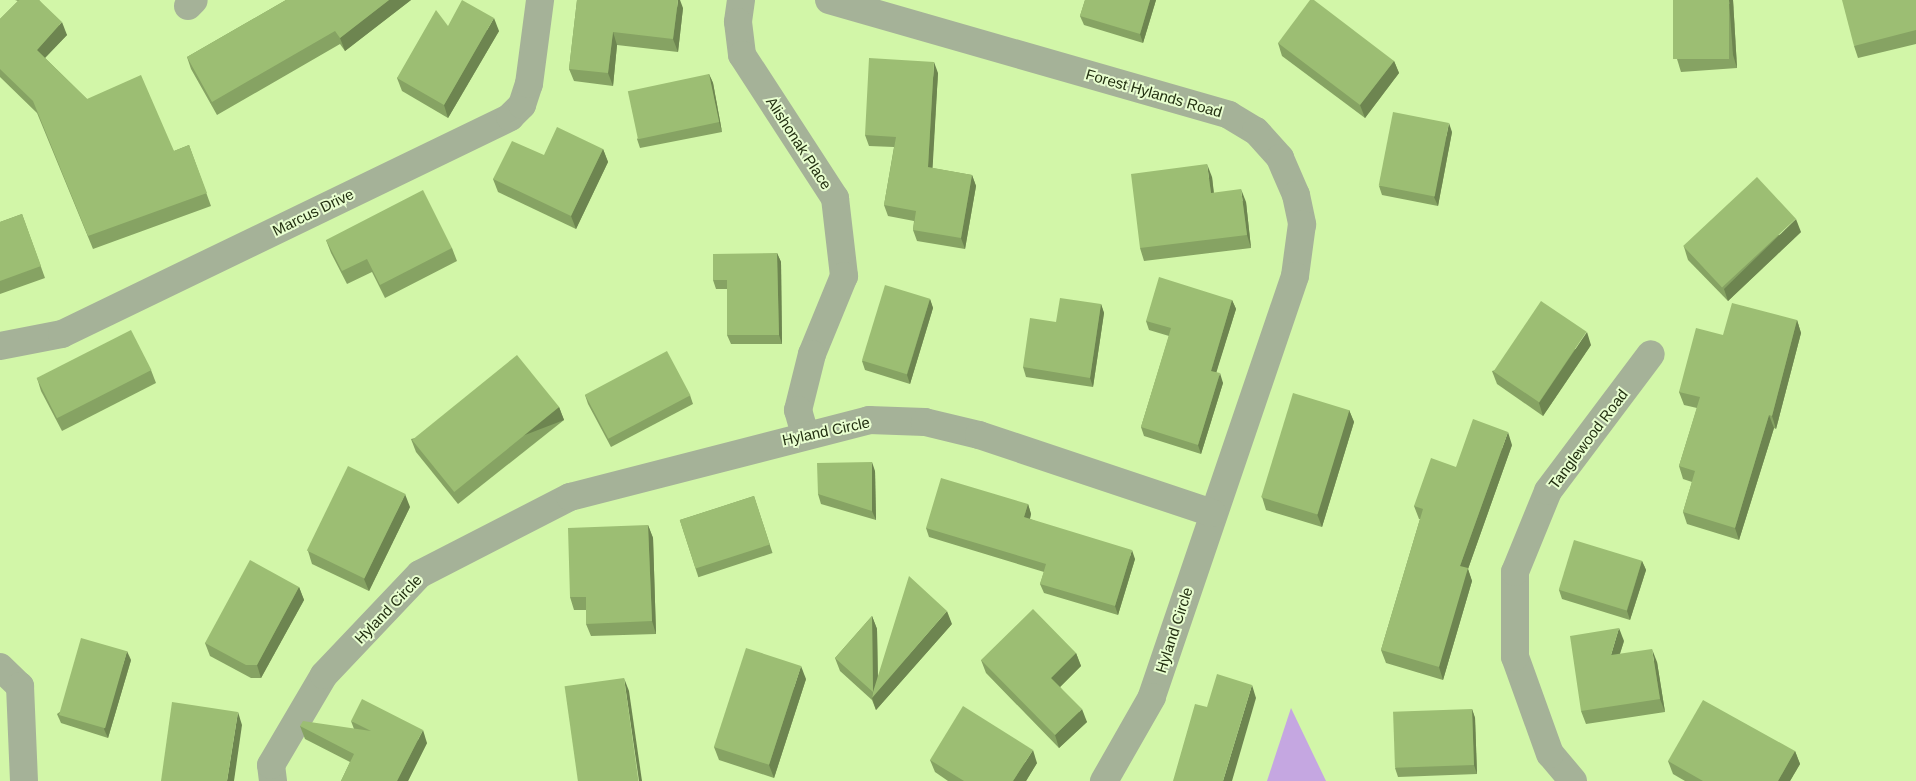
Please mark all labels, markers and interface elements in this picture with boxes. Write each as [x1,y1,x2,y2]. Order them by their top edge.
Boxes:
street label: Forest Hylands Road [1084,65,1224,121]
street label: Alishonak Place [762,93,836,193]
street label: Marcus Drive [269,185,357,239]
street label: Tanglewood Road [1545,386,1631,492]
street label: Hyland Circle [781,413,871,449]
street label: Hyland Circle [351,571,425,647]
street label: Hyland Circle [1152,585,1196,675]

